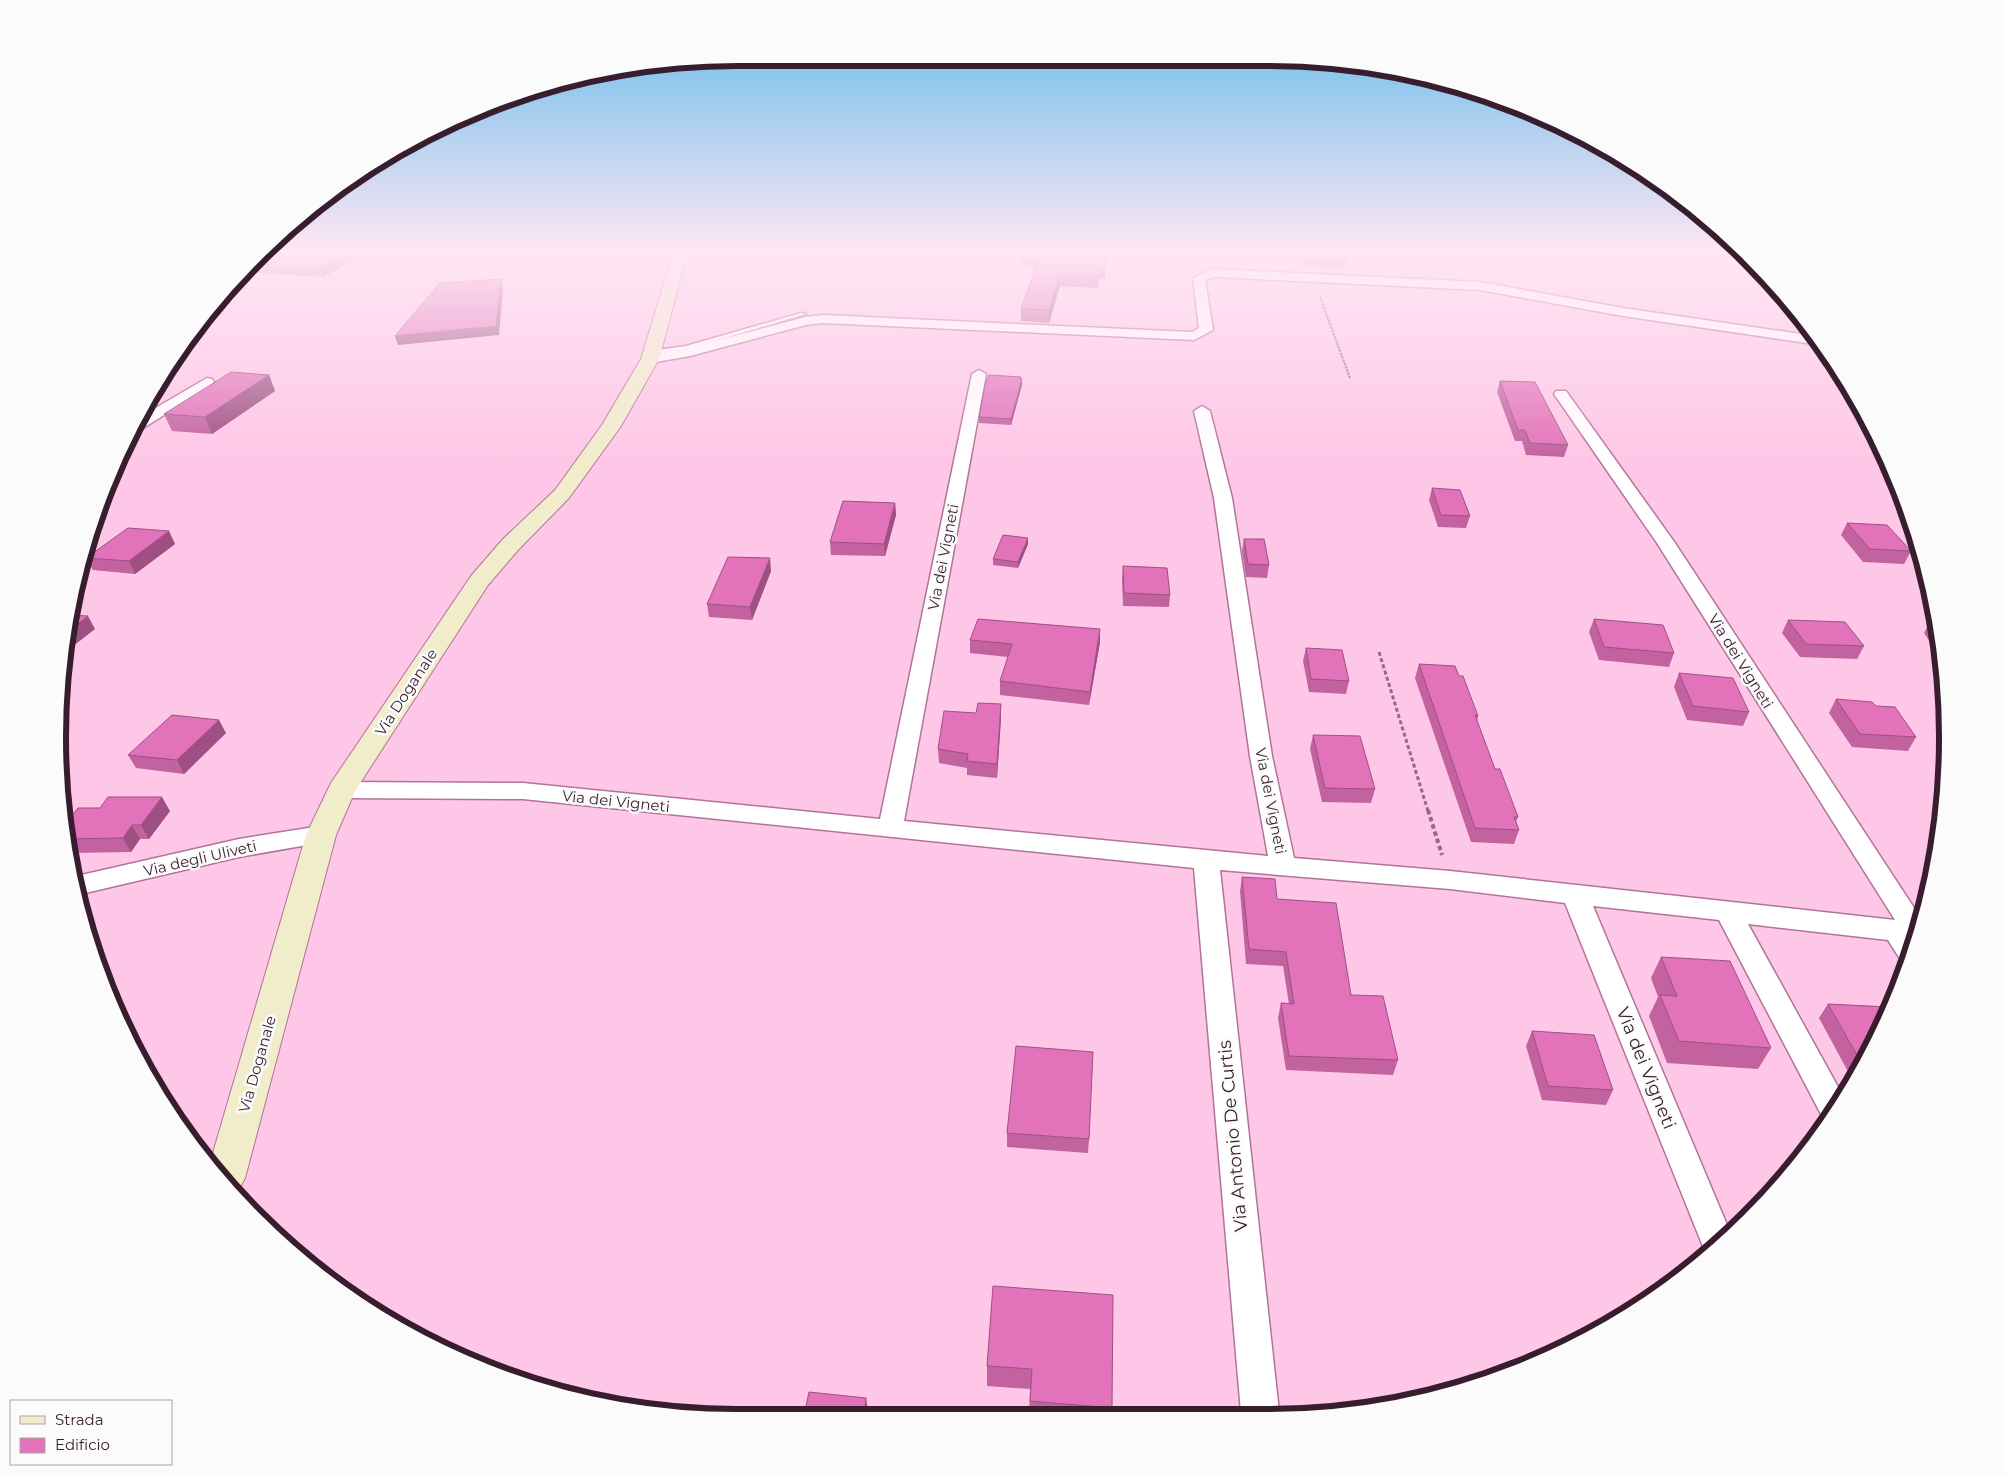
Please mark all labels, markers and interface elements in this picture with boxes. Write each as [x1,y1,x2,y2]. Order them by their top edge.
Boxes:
street label: Via dei Vigneti [923,502,963,612]
street label: Via dei Vigneti [1704,610,1778,712]
street label: Via Doganale [371,645,441,739]
street label: Via dei Vigneti [1251,746,1291,856]
street label: Via dei Vigneti [561,786,671,816]
street label: Via degli Uliveti [142,836,258,880]
street label: Via dei Vigneti [1612,1004,1680,1132]
street label: Via Doganale [234,1013,280,1115]
street label: Via Antonio De Curtis [1214,1039,1252,1233]
legend [10,1400,172,1465]
text: Strada [55,1410,104,1429]
text: Edificio [55,1435,110,1454]

